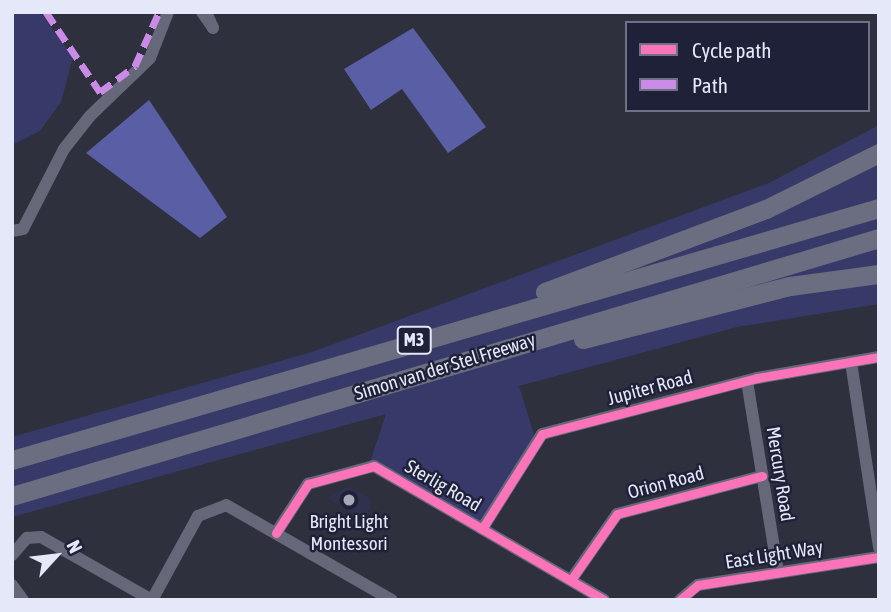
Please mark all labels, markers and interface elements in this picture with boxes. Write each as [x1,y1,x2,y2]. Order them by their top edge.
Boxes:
legend [625,21,870,112]
text: Cycle path [692,38,771,62]
text: Path [692,73,728,97]
road number: M3 [396,326,432,354]
street label: Simon van der Stel Freeway [352,329,538,405]
street label: Jupiter Road [605,366,695,410]
street label: Mercury Road [761,425,799,523]
street label: Sterlig Road [401,455,485,517]
street label: Orion Road [625,462,707,504]
marker: Bright Light Montessori [341,492,357,508]
place label: Bright Light Montessori [309,511,389,555]
north arrow [21,521,91,591]
text: N [62,536,87,556]
street label: East Light Way [723,536,825,574]

